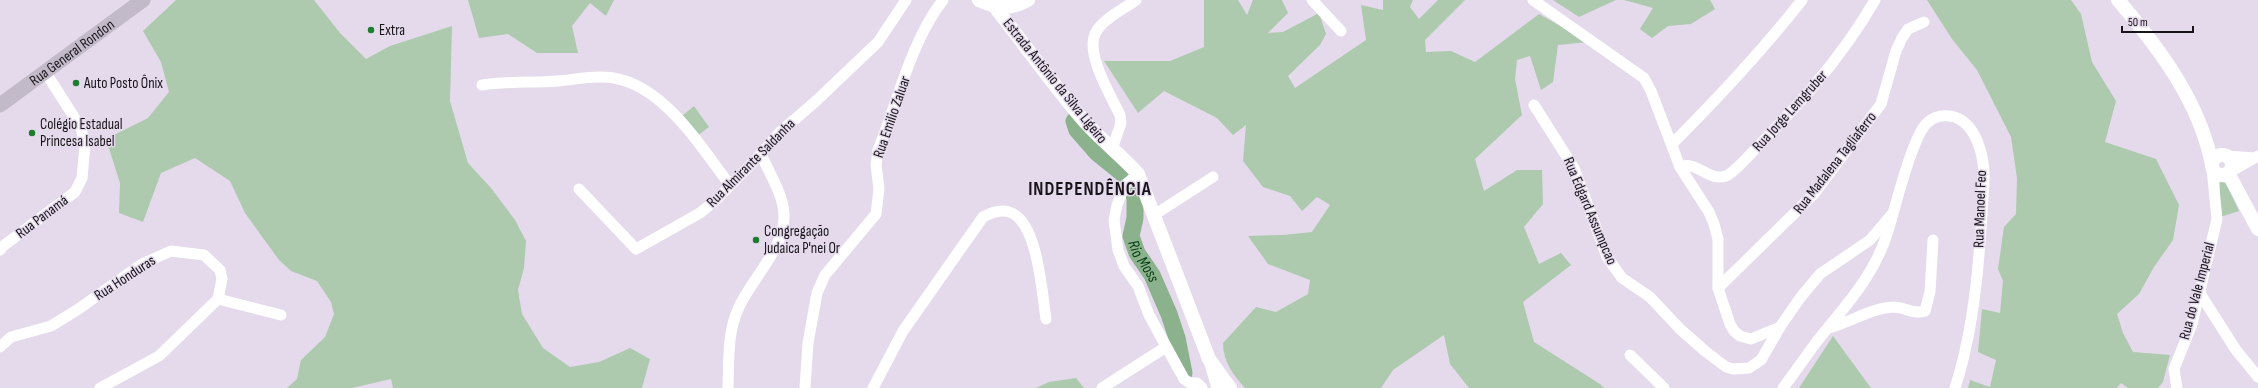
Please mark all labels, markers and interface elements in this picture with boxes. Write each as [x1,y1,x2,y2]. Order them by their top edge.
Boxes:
scale bar [2122,8,2193,34]
street label: Rua General Rondon [25,15,118,90]
street label: Estrada Antônio da Silva Ligeiro [999,15,1111,147]
text: 50 m [2128,15,2148,30]
place label: Extra [379,21,405,40]
marker: Extra [366,25,376,35]
street label: Rua Jorge Lemgruber [1748,66,1832,156]
street label: Rua Emilio Zaluar [869,73,915,160]
place label: Auto Posto Ônix [83,74,163,93]
marker: Auto Posto Ônix [71,78,81,88]
street label: Rua Madalena Tagliaferro [1789,108,1881,218]
street label: Rua Almirante Saldanha [703,114,800,211]
place label: Colégio Estadual Princesa Isabel [40,115,123,151]
marker: Colégio Estadual Princesa Isabel [27,128,37,138]
street label: Rua Edgard Assumpcao [1559,154,1621,268]
street label: Rua Manoel Feo [1969,170,1991,248]
district label: INDEPENDÊNCIA [1028,178,1152,201]
street label: Rua Panamá [12,191,72,243]
place label: Congregação Judaica P'nei Or [763,222,841,258]
marker: Congregação Judaica P'nei Or [751,235,761,245]
water label: Rio Moss [1124,238,1164,285]
street label: Rua do Vale Imperial [2175,240,2219,342]
street label: Rua Honduras [91,251,159,305]

